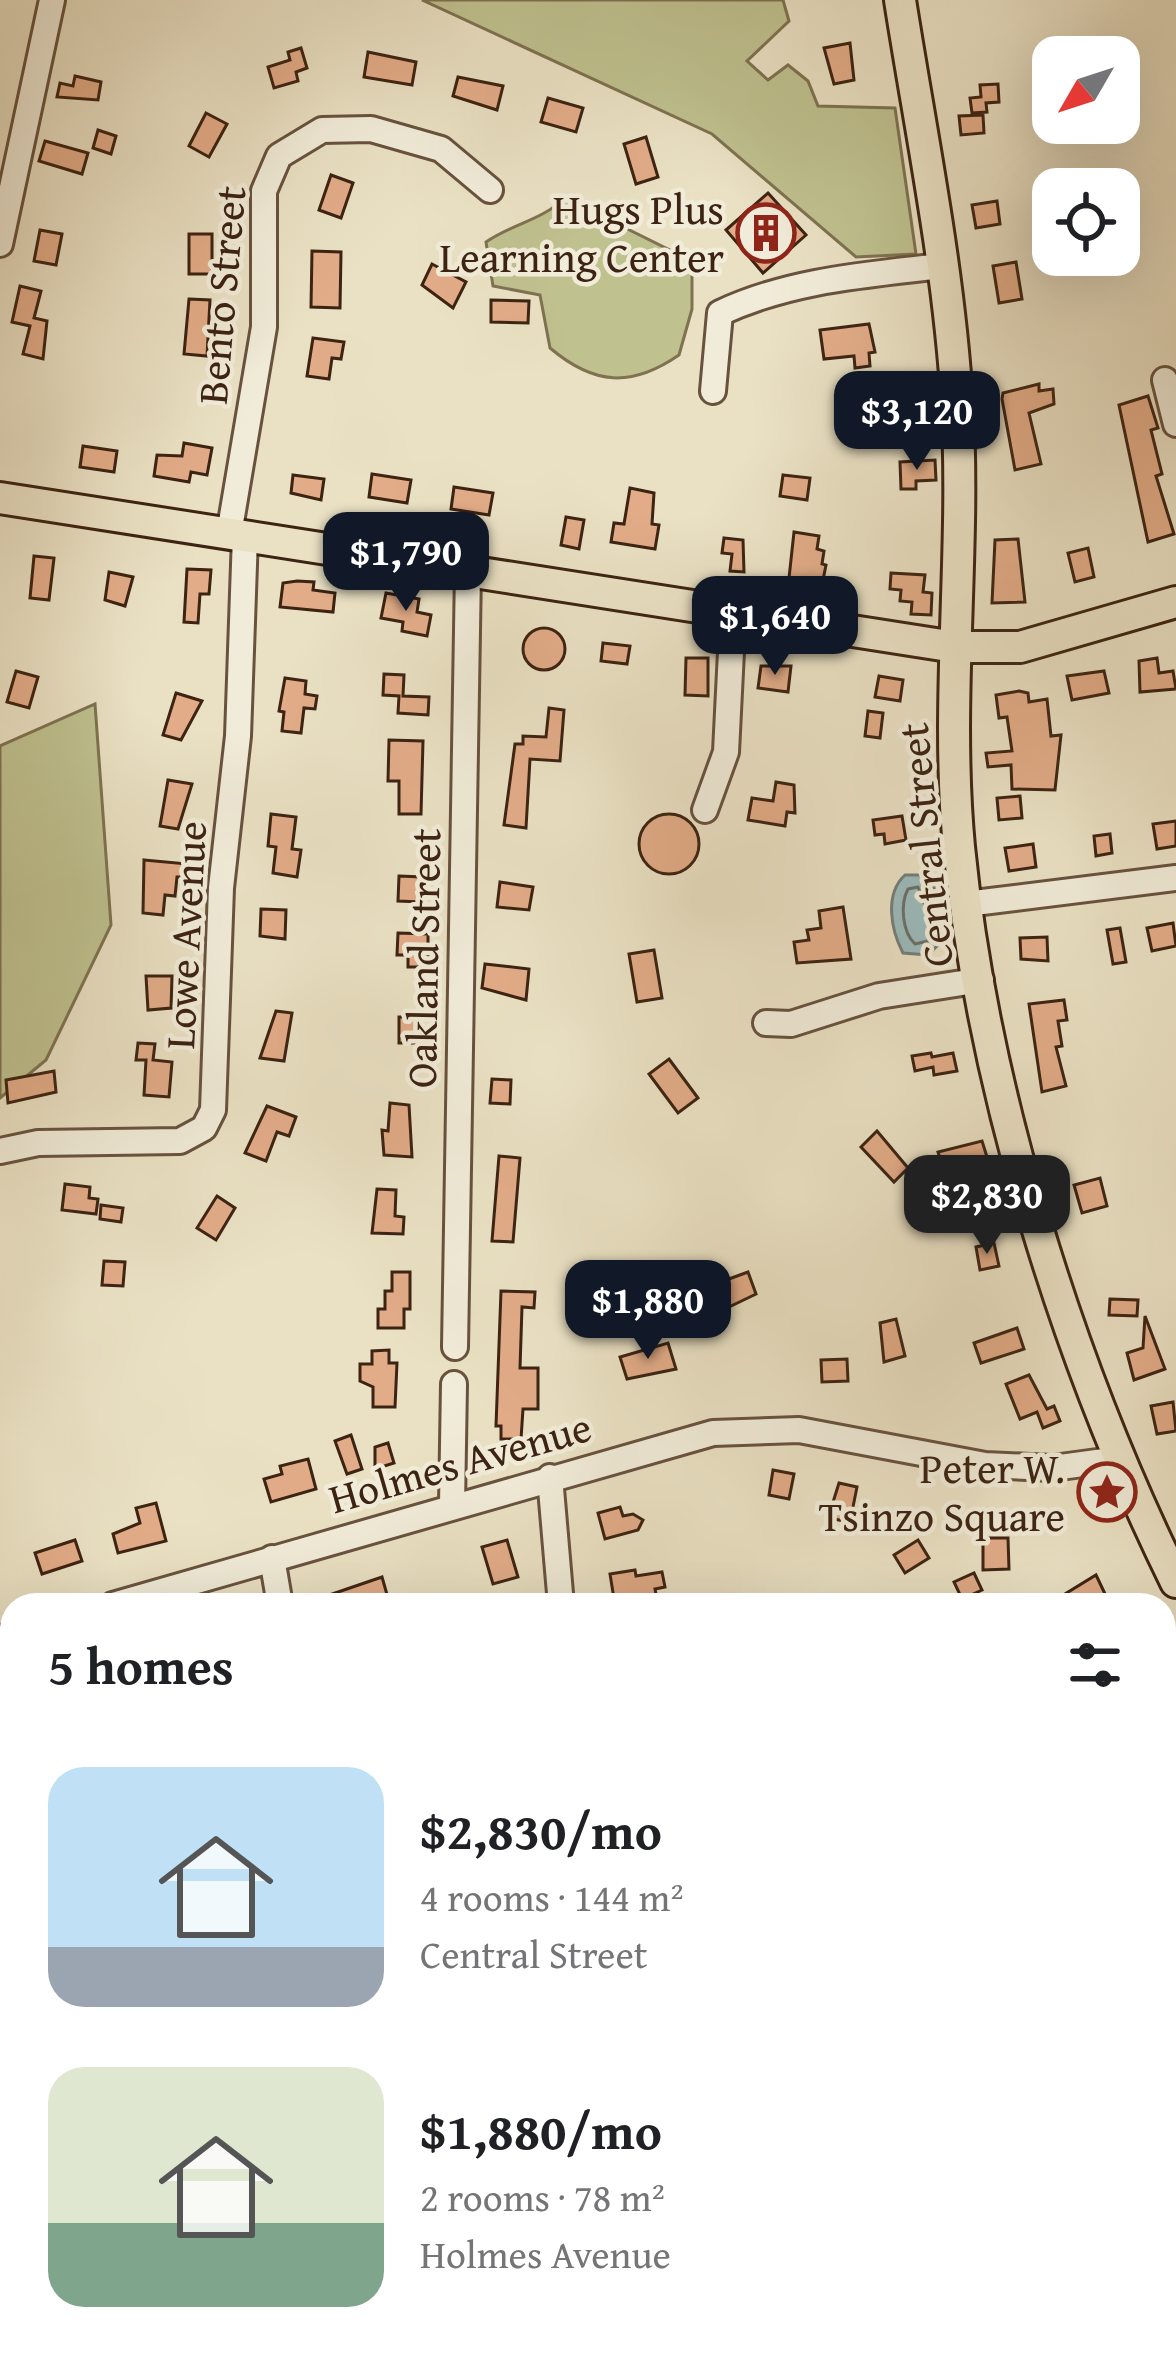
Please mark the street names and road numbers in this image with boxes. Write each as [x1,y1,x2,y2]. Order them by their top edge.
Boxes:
street label: Bento Street [181,183,260,407]
street label: Central Street [881,720,968,970]
street label: Lowe Avenue [148,819,221,1051]
street label: Oakland Street [390,827,455,1088]
street label: Holmes Avenue [322,1395,598,1528]

